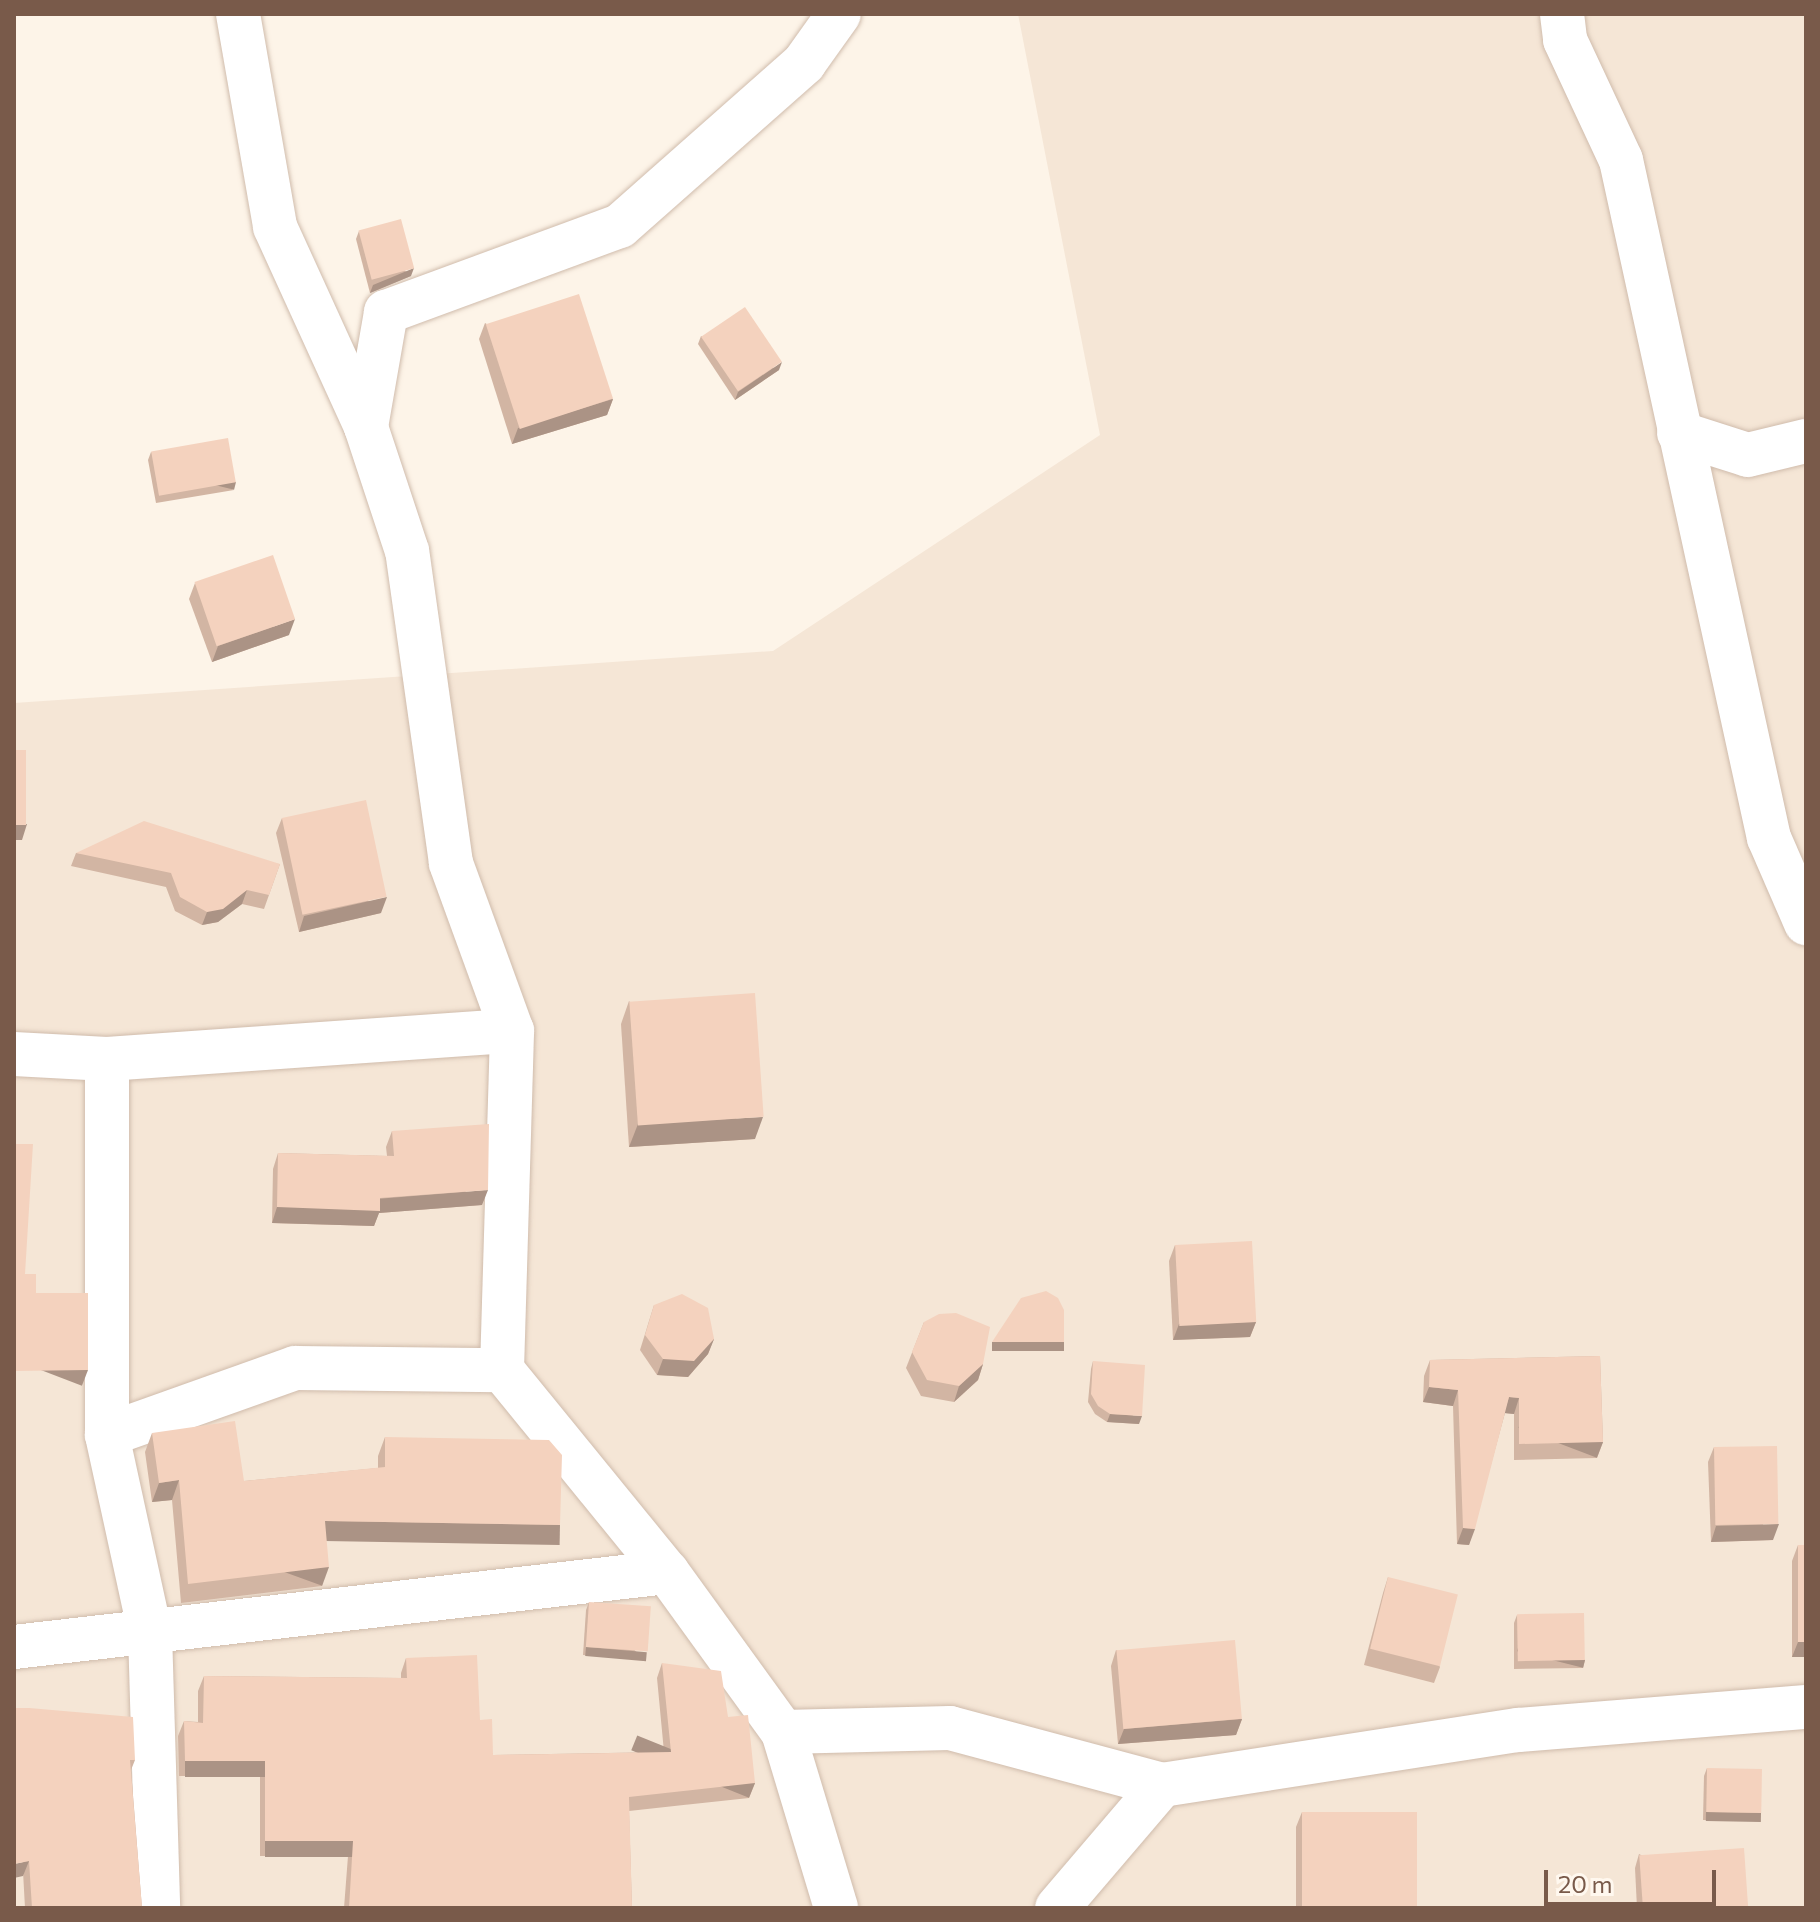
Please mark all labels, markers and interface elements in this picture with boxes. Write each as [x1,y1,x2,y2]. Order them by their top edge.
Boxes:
scale bar [1548,1854,1720,1904]
text: 20 m [1558,1869,1612,1898]

